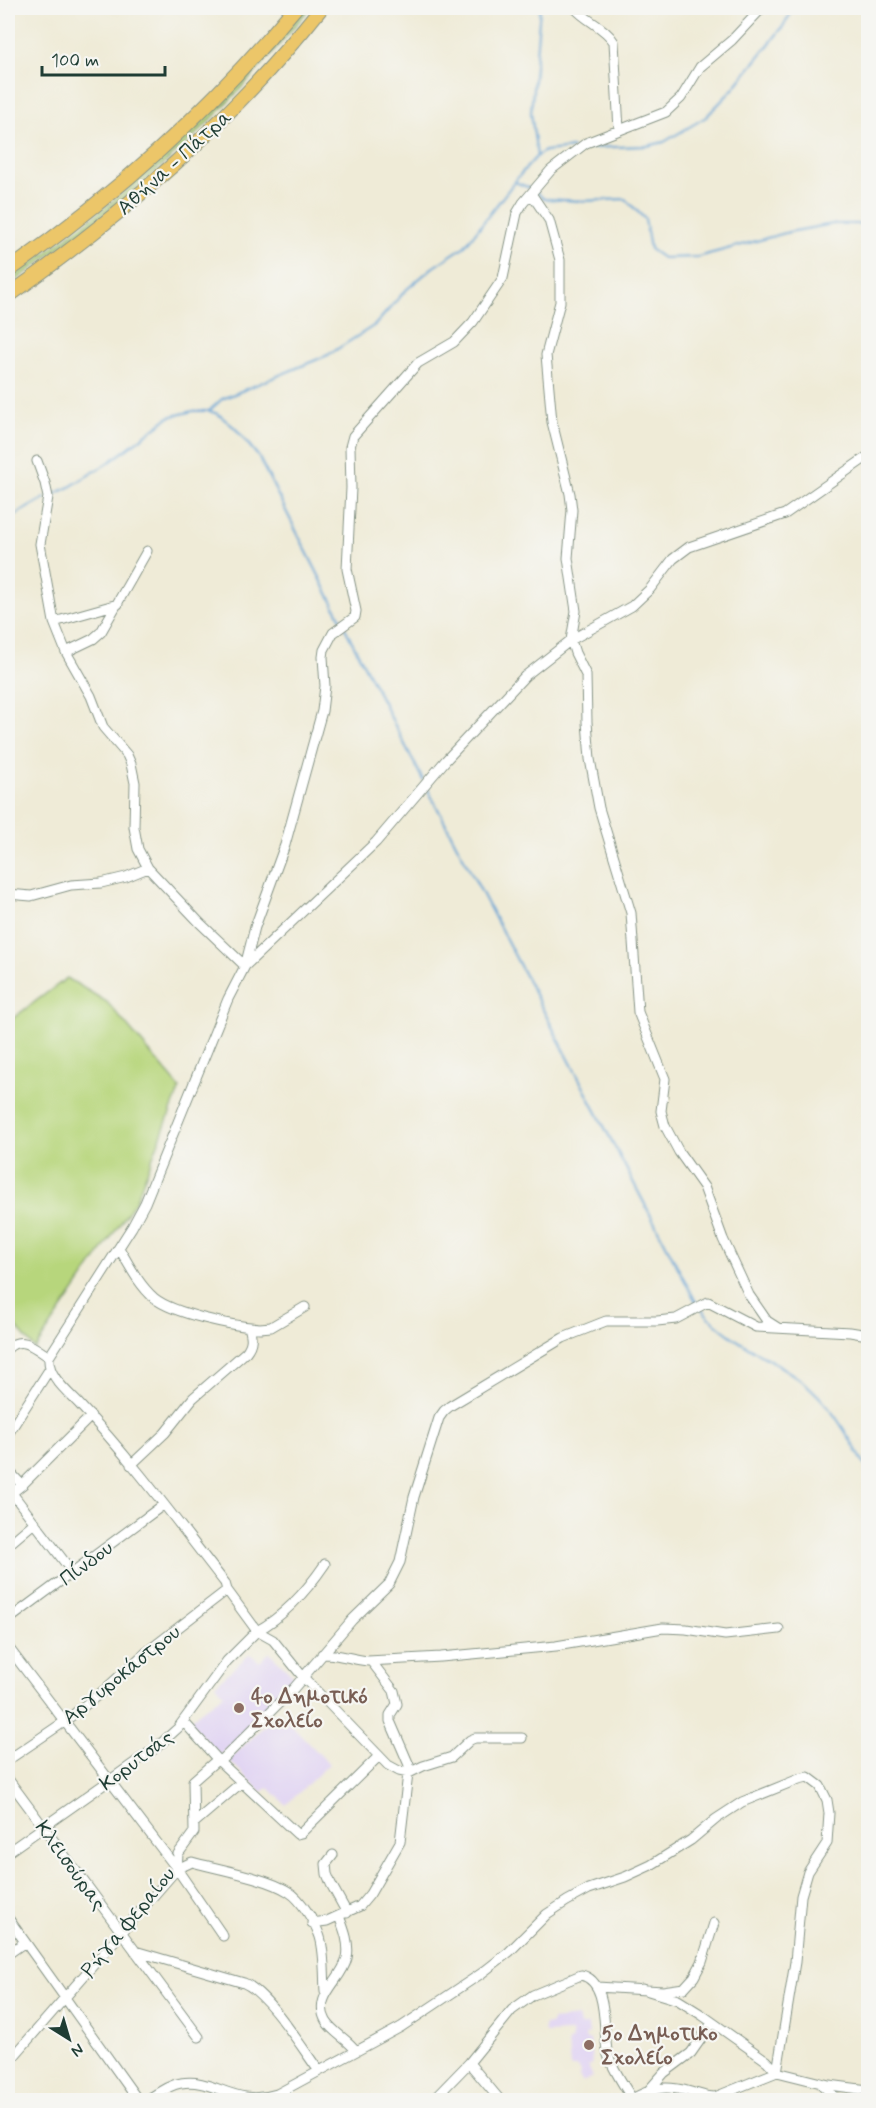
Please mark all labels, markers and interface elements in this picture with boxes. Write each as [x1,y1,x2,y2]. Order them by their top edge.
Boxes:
scale bar [42,39,165,77]
text: 100 m [51,49,99,73]
street label: Αθήνα - Πάτρα [111,104,238,222]
street label: Πίνδου [54,1534,119,1593]
street label: Αργυροκάστρου [57,1618,187,1731]
place label: 4ο Δημοτικό Σχολείο [251,1683,368,1735]
marker: 4ο Δημοτικό Σχολείο [232,1701,246,1715]
street label: Κορυτσάς [94,1724,179,1798]
street label: Κλεισούρας [28,1815,112,1916]
street label: Ρήγα Φεραίου [75,1861,182,1984]
north arrow [39,2009,99,2069]
place label: 5o Δημοτικο Σχολείο [601,2020,718,2072]
text: N [67,2038,88,2061]
marker: 5o Δημοτικο Σχολείο [582,2038,596,2052]

